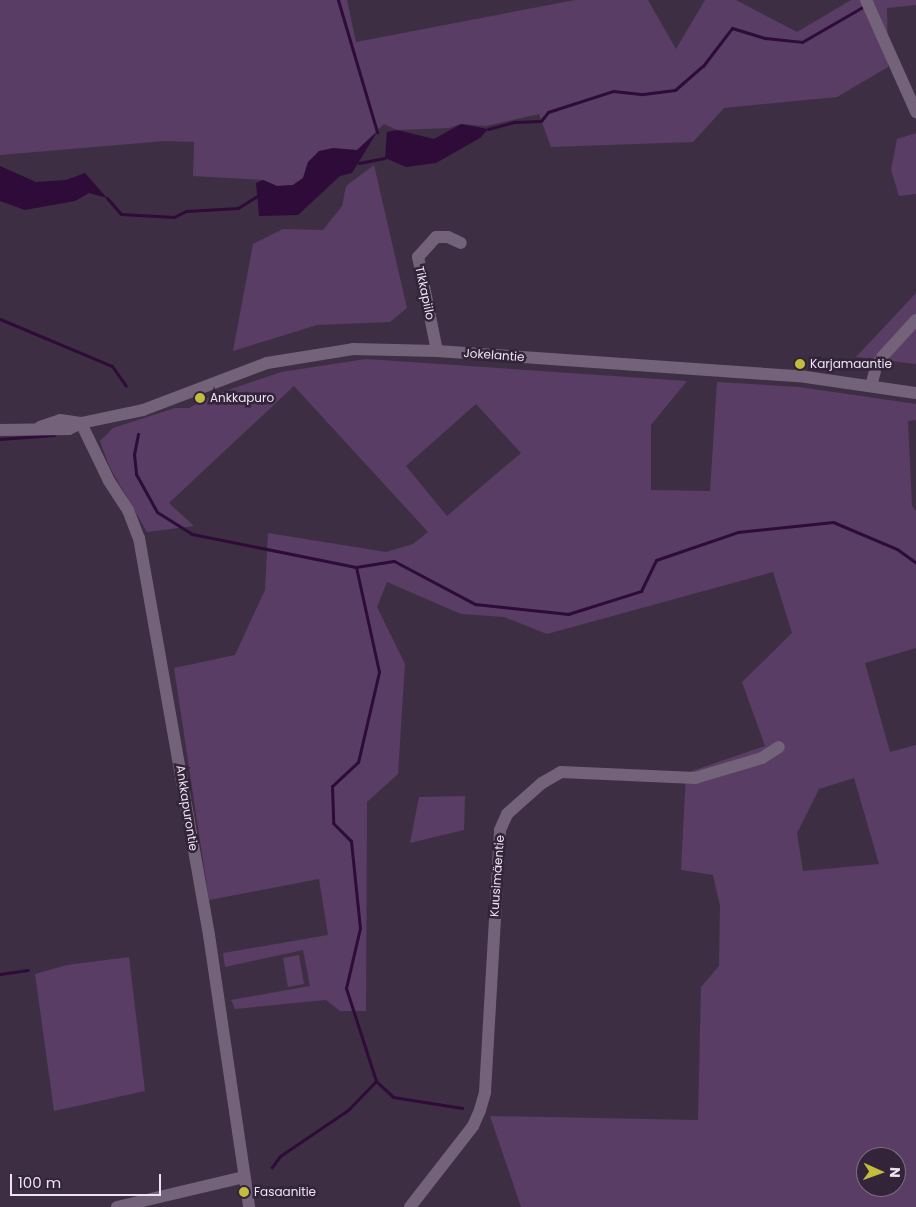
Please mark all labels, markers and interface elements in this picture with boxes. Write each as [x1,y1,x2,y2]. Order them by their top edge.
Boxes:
street label: Tikkapiilo [412,265,438,321]
street label: Jokelantie [463,346,525,364]
place label: Karjamaantie [810,357,892,371]
marker: Karjamaantie [794,358,806,370]
place label: Ankkapuro [210,391,274,405]
marker: Ankkapuro [194,392,206,404]
street label: Ankkapurontie [173,764,201,852]
street label: Kuusimäentie [487,835,507,917]
north arrow [856,1147,906,1197]
scale bar [12,1164,164,1196]
text: N [885,1167,905,1178]
text: 100 m [18,1172,61,1193]
place label: Fasaanitie [254,1185,316,1199]
marker: Fasaanitie [238,1186,250,1198]

